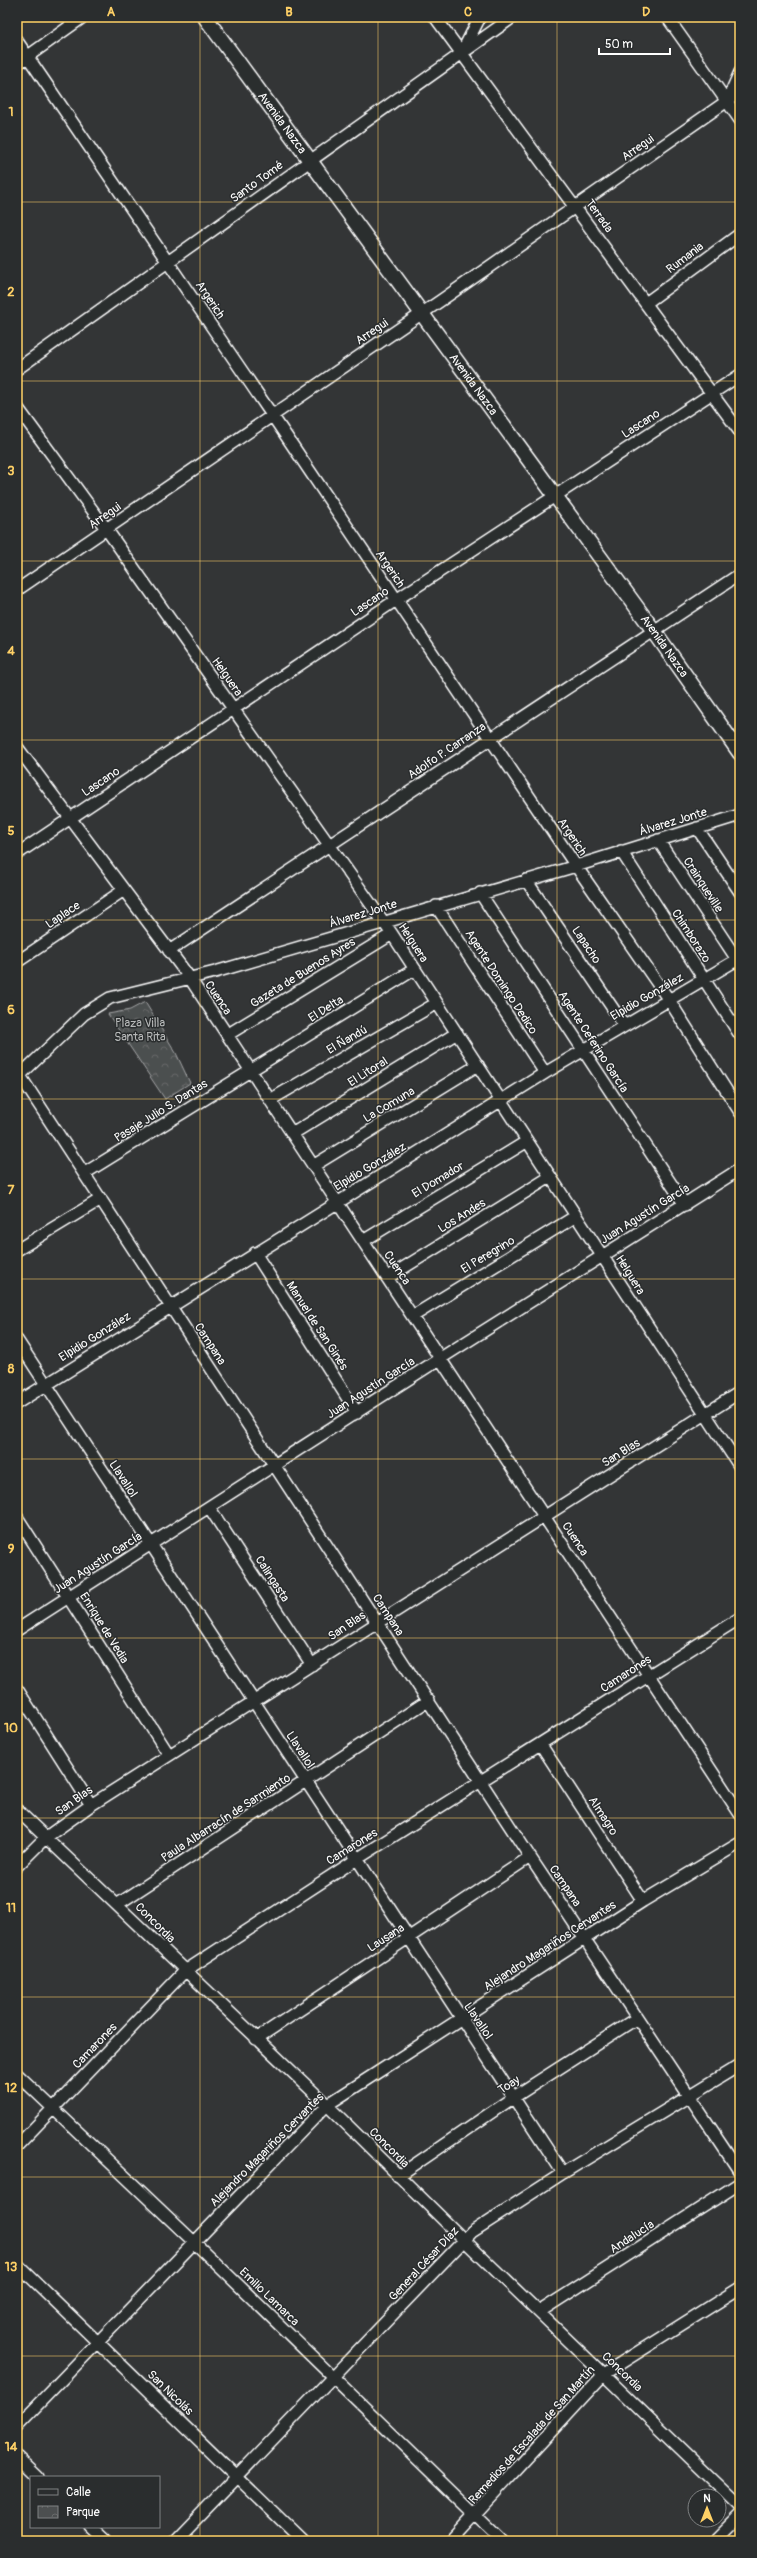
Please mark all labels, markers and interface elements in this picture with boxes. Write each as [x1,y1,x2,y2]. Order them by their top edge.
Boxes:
text: A [107,4,116,20]
text: B [285,4,293,20]
text: C [464,4,472,20]
text: D [642,4,650,20]
scale bar [599,30,670,56]
text: 50 m [605,37,633,52]
street label: Avenida Nazca [255,89,310,157]
text: 1 [8,104,14,120]
street label: Arregui [619,131,657,165]
street label: Santo Tomé [227,158,287,206]
street label: Terrada [582,196,616,236]
street label: Rumania [663,239,707,277]
street label: Argerich [192,278,228,322]
text: 2 [7,284,15,300]
street label: Arregui [353,316,391,348]
street label: Avenida Nazca [446,350,501,418]
street label: Lascano [619,406,663,442]
text: 3 [7,463,15,479]
street label: Arregui [86,499,124,533]
street label: Argerich [372,547,408,591]
street label: Lascano [348,584,392,620]
street label: Avenida Nazca [637,612,692,680]
text: 4 [7,643,15,659]
street label: Helguera [208,655,246,700]
street label: Adolfo P. Carranza [405,719,489,783]
street label: Lascano [79,764,123,800]
street label: Álvarez Jonte [637,804,709,839]
street label: Argerich [554,815,590,859]
text: 5 [7,823,15,839]
street label: Crainqueville [680,855,726,915]
street label: Álvarez Jonte [327,896,399,931]
street label: Laplace [43,898,83,932]
street label: Chimborazo [668,907,714,966]
street label: Helguera [395,921,431,966]
street label: Lapacho [568,923,604,967]
street label: Agente Domingo Dedico [462,927,541,1038]
street label: Gazeta de Buenos Ayres [248,934,359,1011]
street label: Elpidio González [608,970,686,1024]
street label: Cuenca [201,978,235,1018]
street label: Agente Ceferino García [555,988,632,1096]
street label: El Delta [306,992,347,1026]
text: 6 [7,1002,15,1018]
park label: Plaza Villa Santa Rita [114,1016,166,1045]
street label: El Ñandú [323,1021,370,1058]
street label: El Litoral [345,1054,391,1090]
street label: Pasaje Julio S. Dantas [112,1076,211,1146]
street label: La Comuna [360,1084,418,1126]
street label: Elpidio González [331,1139,409,1195]
street label: El Domador [409,1158,467,1201]
street label: Juan Agustín García [598,1180,693,1247]
text: 7 [8,1182,15,1198]
street label: Los Andes [436,1195,489,1236]
street label: El Peregrino [458,1233,518,1277]
street label: Cuenca [380,1248,414,1288]
street label: Helguera [612,1252,648,1298]
street label: Manuel de San Ginés [283,1279,352,1374]
street label: Elpidio González [56,1309,134,1365]
street label: Campana [191,1320,229,1368]
street label: Juan Agustín García [324,1354,418,1422]
text: 8 [8,1361,15,1377]
street label: San Blas [599,1435,643,1471]
street label: Llavallol [105,1458,141,1500]
street label: Cuenca [558,1519,592,1559]
street label: Juan Agustín García [51,1529,145,1597]
text: 9 [8,1541,15,1557]
street label: Calingasta [252,1553,293,1605]
street label: Enrique de Vedia [76,1590,132,1667]
street label: Campana [369,1591,407,1639]
street label: San Blas [325,1608,369,1644]
street label: Camarones [598,1652,655,1696]
text: 10 [4,1720,18,1736]
street label: Llavallol [282,1729,318,1771]
street label: Paula Albarracín de Sarmiento [158,1770,294,1866]
street label: San Blas [52,1782,96,1819]
street label: Almagro [585,1794,621,1839]
street label: Camarones [324,1825,381,1869]
street label: Campana [546,1862,585,1910]
street label: Alejandro Magariños Cervantes [481,1897,620,1994]
text: 11 [6,1900,16,1916]
street label: Concordia [132,1900,179,1947]
street label: Lausana [365,1920,408,1955]
street label: Llavallol [460,2000,496,2042]
street label: Camarones [70,2020,121,2072]
street label: Toay [495,2072,523,2098]
text: 12 [5,2080,17,2096]
street label: Alejandro Magariños Cervantes [207,2089,328,2210]
street label: Concordia [366,2125,413,2172]
street label: Andalucía [607,2217,657,2257]
street label: General César Díaz [386,2224,462,2304]
text: 13 [5,2259,17,2275]
street label: Emilio Lamarca [236,2265,302,2330]
street label: Concordia [599,2349,646,2395]
street label: Remedios de Escalada de San Martín [466,2362,598,2508]
street label: San Nicolás [144,2367,197,2419]
text: 14 [5,2439,18,2455]
legend [30,2476,160,2528]
text: Calle [66,2485,91,2500]
north arrow [687,2488,727,2528]
text: N [703,2492,711,2505]
text: Parque [66,2505,100,2520]

